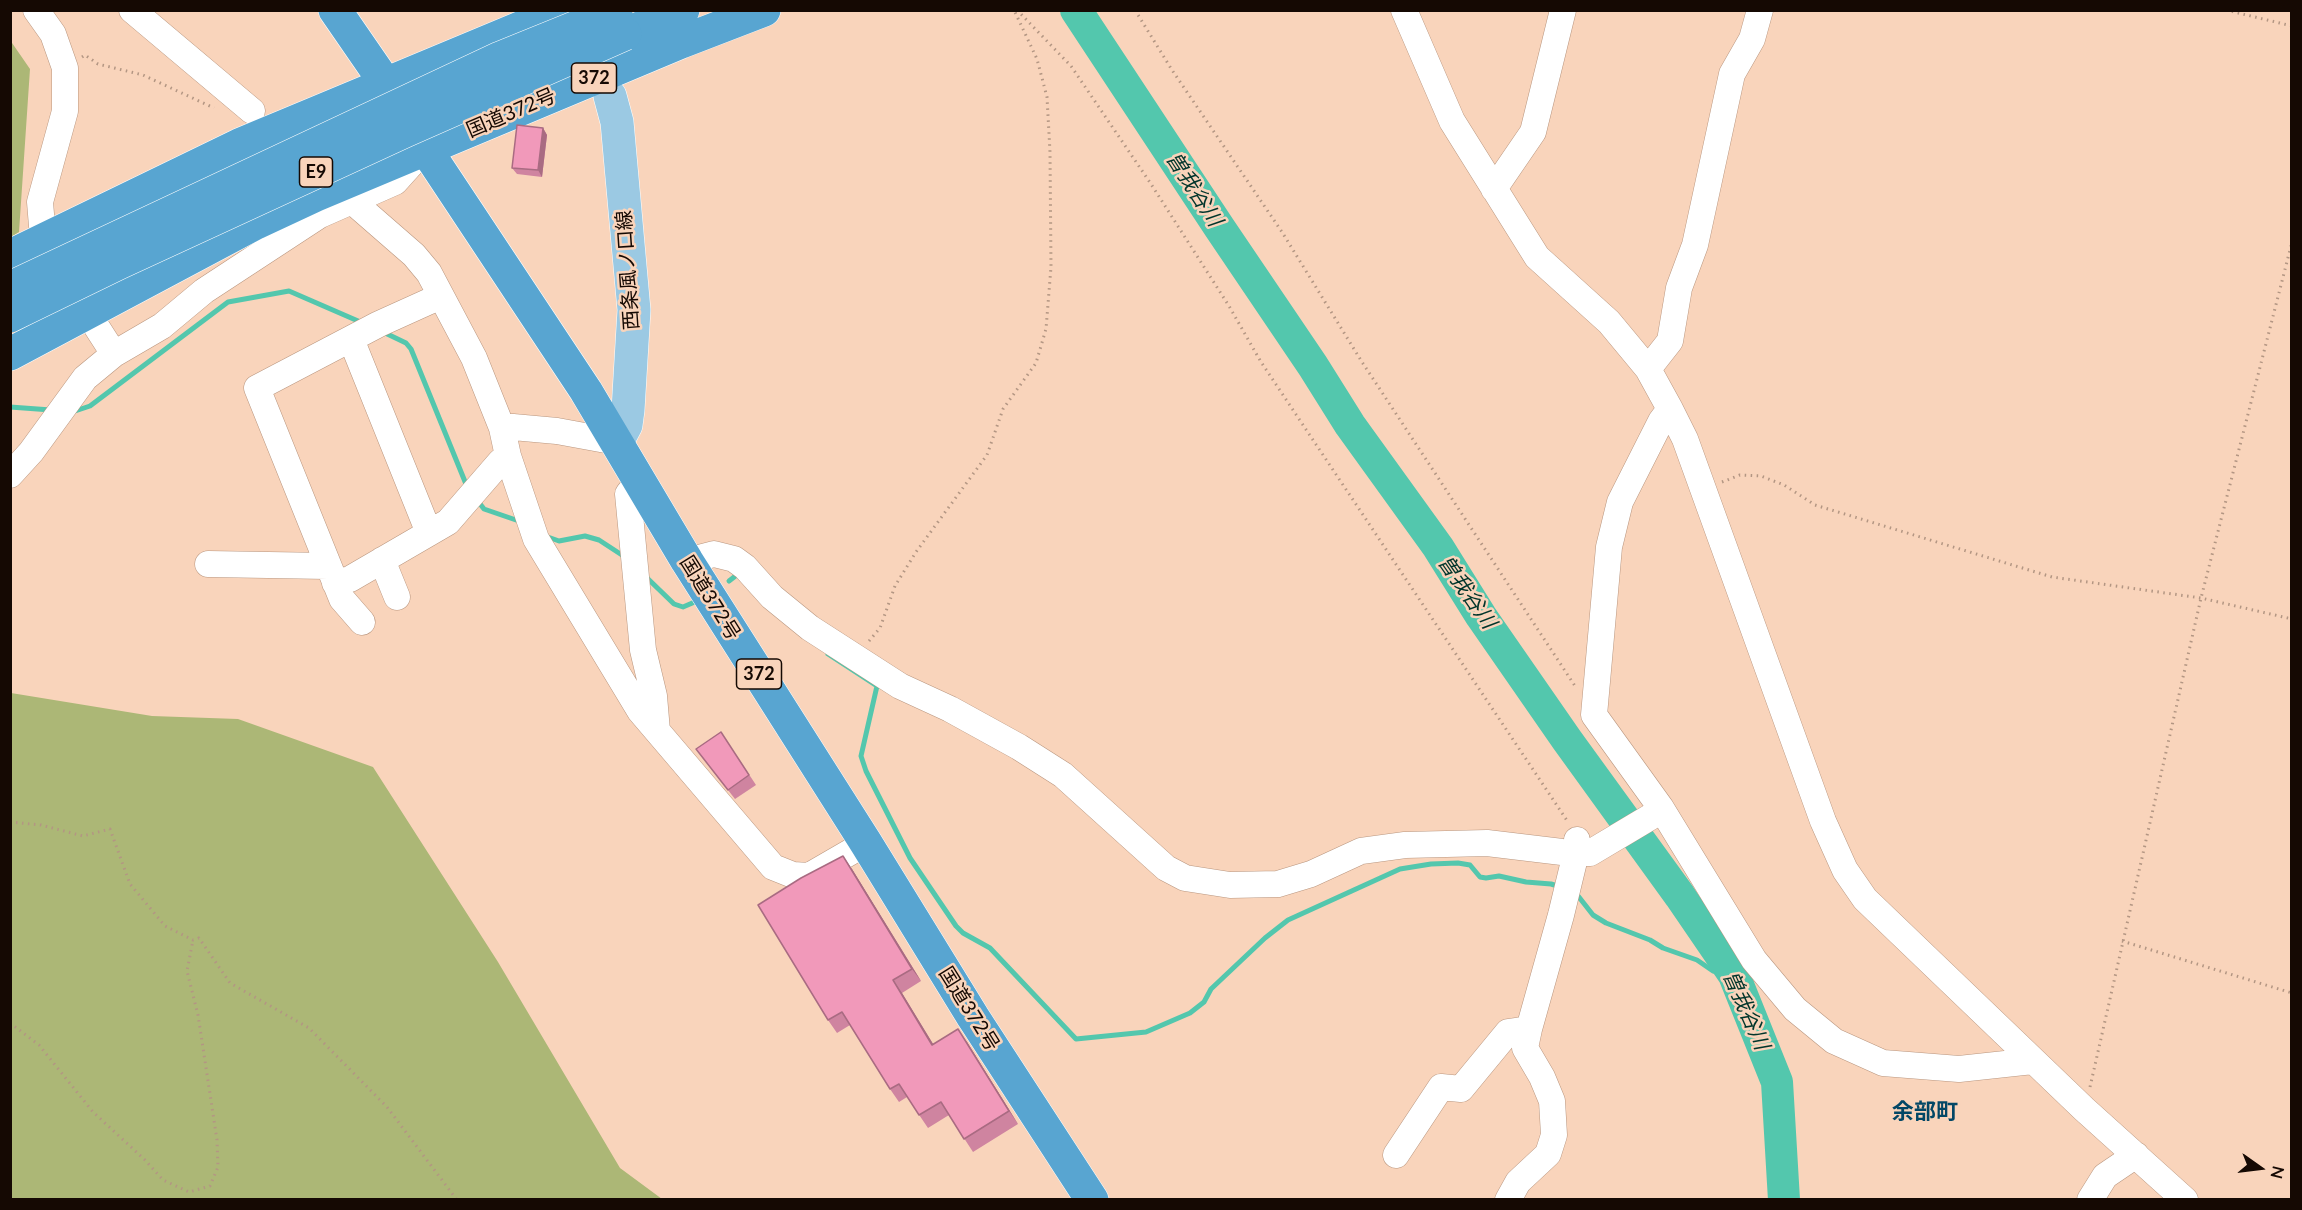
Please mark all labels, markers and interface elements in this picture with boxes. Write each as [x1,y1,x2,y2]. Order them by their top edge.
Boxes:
road number: 372 [572,63,616,93]
street label: 国道372号 [463,83,559,143]
water label: 曽我谷川 [1161,147,1227,231]
road number: E9 [300,157,332,187]
street label: 西条風ノ口線 [612,209,644,331]
water label: 曽我谷川 [1433,550,1501,634]
street label: 国道372号 [675,551,745,645]
road number: 372 [736,659,782,689]
street label: 国道372号 [934,962,1004,1056]
water label: 曽我谷川 [1717,967,1775,1053]
district label: 余部町 [1892,1099,1958,1125]
north arrow [2230,1138,2290,1198]
text: N [2267,1164,2289,1181]

